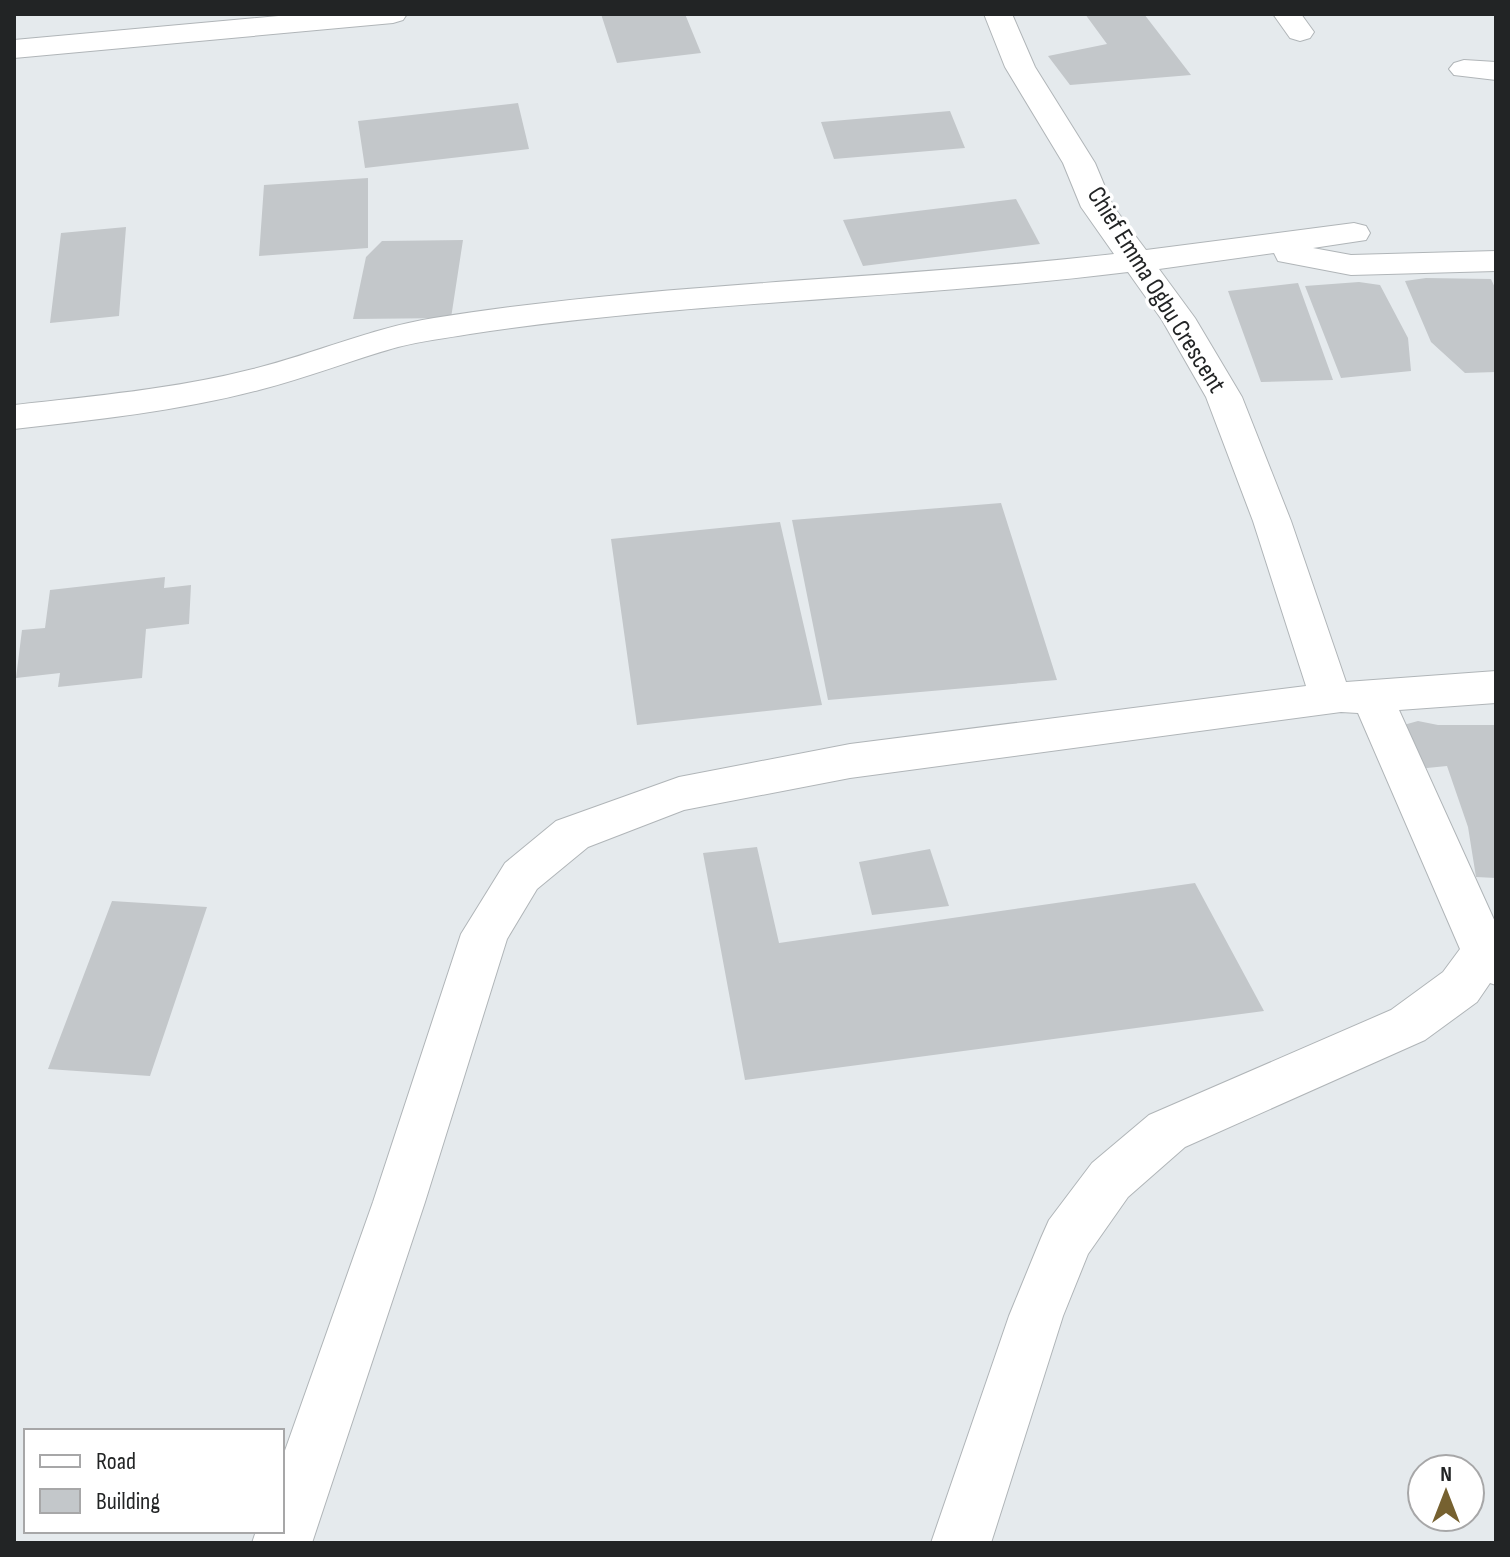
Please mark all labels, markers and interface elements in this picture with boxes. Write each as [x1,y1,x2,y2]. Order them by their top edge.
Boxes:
street label: Chief Emma Ogbu Crescent [1080,181,1232,399]
legend [24,1429,284,1533]
text: Road [96,1447,136,1476]
north arrow [1406,1453,1486,1533]
text: N [1440,1461,1452,1488]
text: Building [96,1487,160,1516]

